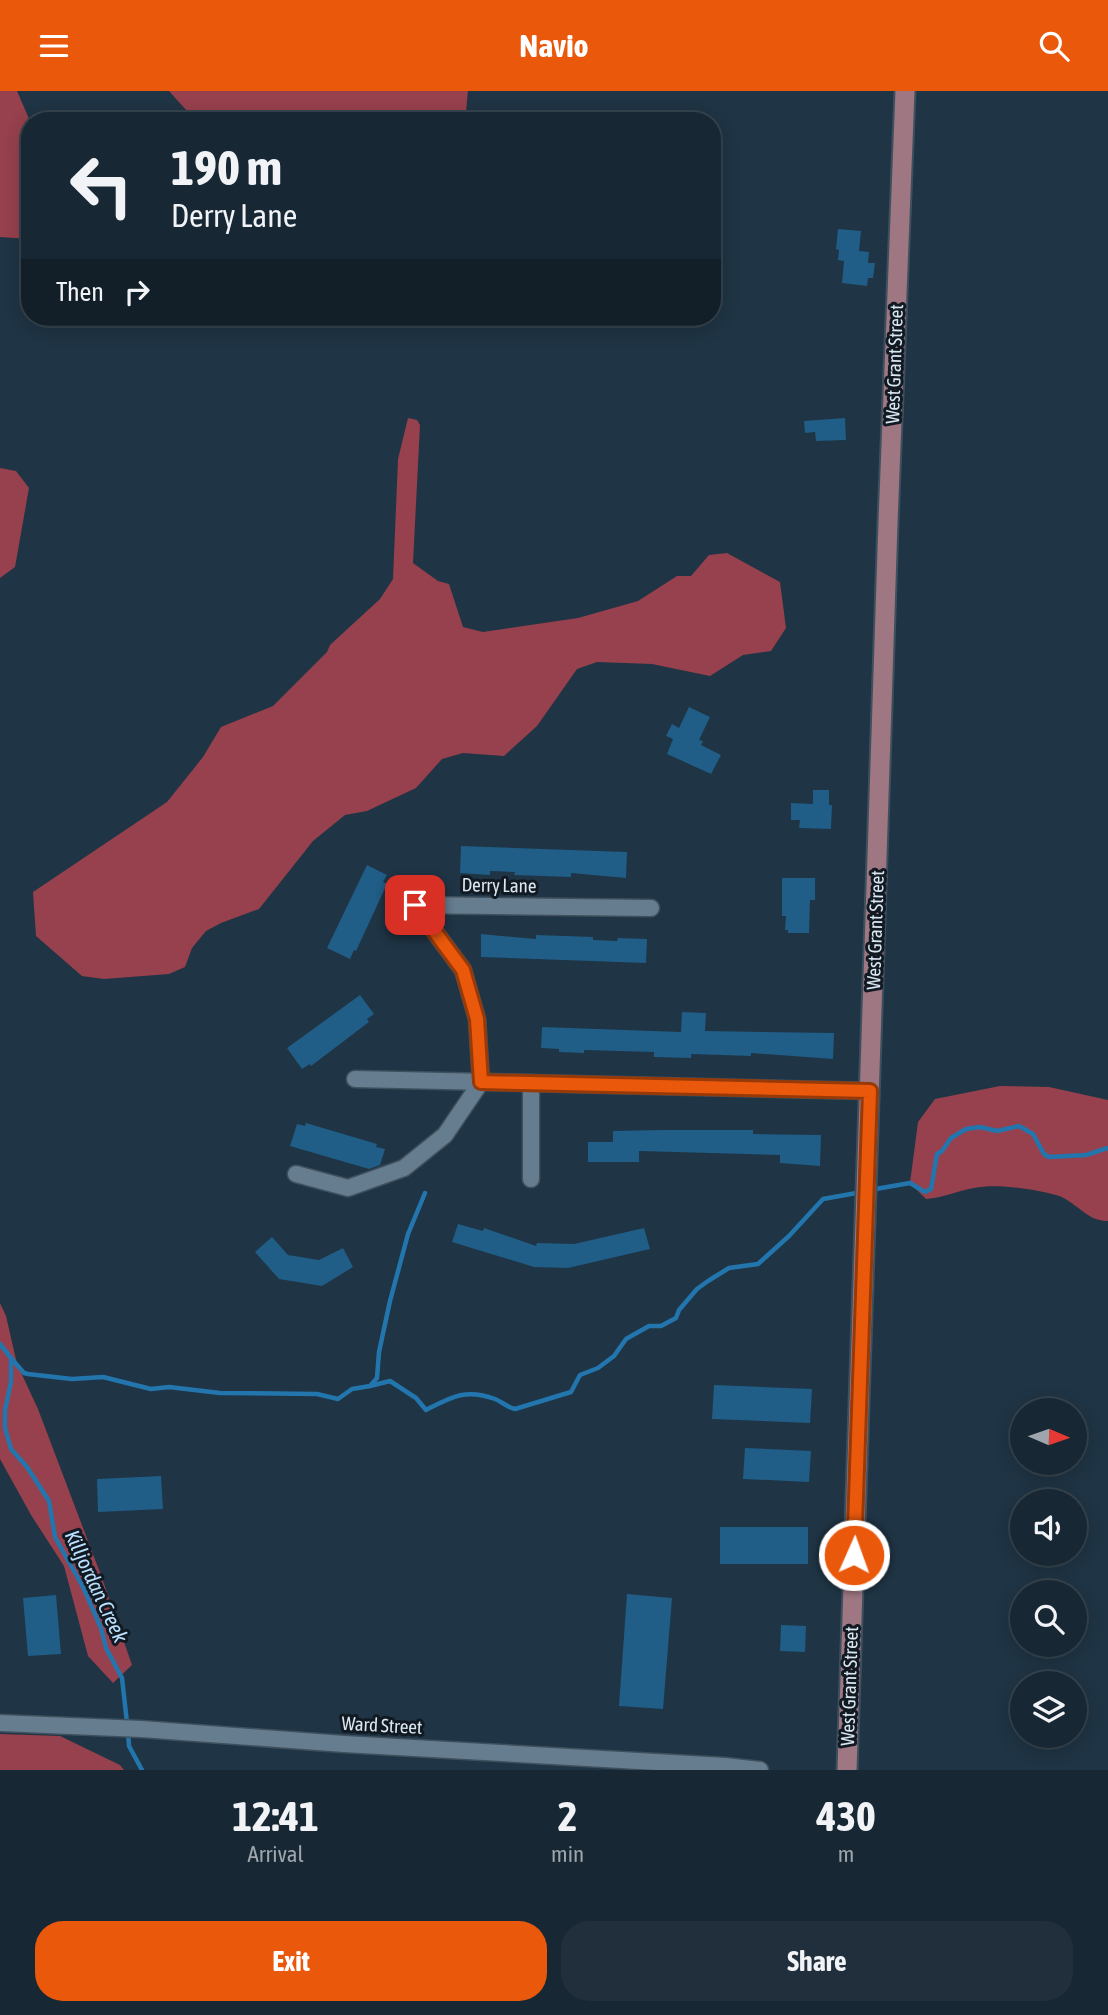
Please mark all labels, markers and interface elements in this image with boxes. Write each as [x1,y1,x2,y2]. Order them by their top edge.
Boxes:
icon: menu [35,27,73,65]
text: Navio [519,27,589,64]
icon: search [1035,27,1073,65]
text: 190 m [171,139,282,195]
icon: left [56,140,147,231]
text: Derry Lane [171,197,297,234]
icon: right [118,273,156,311]
text: Then [56,277,104,307]
street label: West Grant Street [881,304,907,424]
street label: West Grant Street [862,870,888,990]
street label: Derry Lane [461,873,537,897]
pin [385,875,445,935]
icon: arrive [396,886,434,924]
north arrow [1010,1398,1087,1475]
map controls [1010,1398,1087,1748]
button: sound [1010,1489,1087,1566]
position arrow [817,1518,891,1592]
water label: Killjordan Creek [61,1526,134,1647]
button: search [1010,1580,1087,1657]
street label: West Grant Street [836,1626,862,1746]
button: layers [1010,1671,1087,1748]
street label: Ward Street [341,1712,423,1738]
text: 12:41 [232,1792,319,1840]
text: 2 [558,1792,577,1840]
text: 430 [816,1792,876,1840]
text: Arrival [247,1841,304,1867]
text: min [551,1841,584,1867]
text: m [838,1841,854,1867]
button: Exit [35,1921,547,2001]
button: Share [561,1921,1073,2001]

